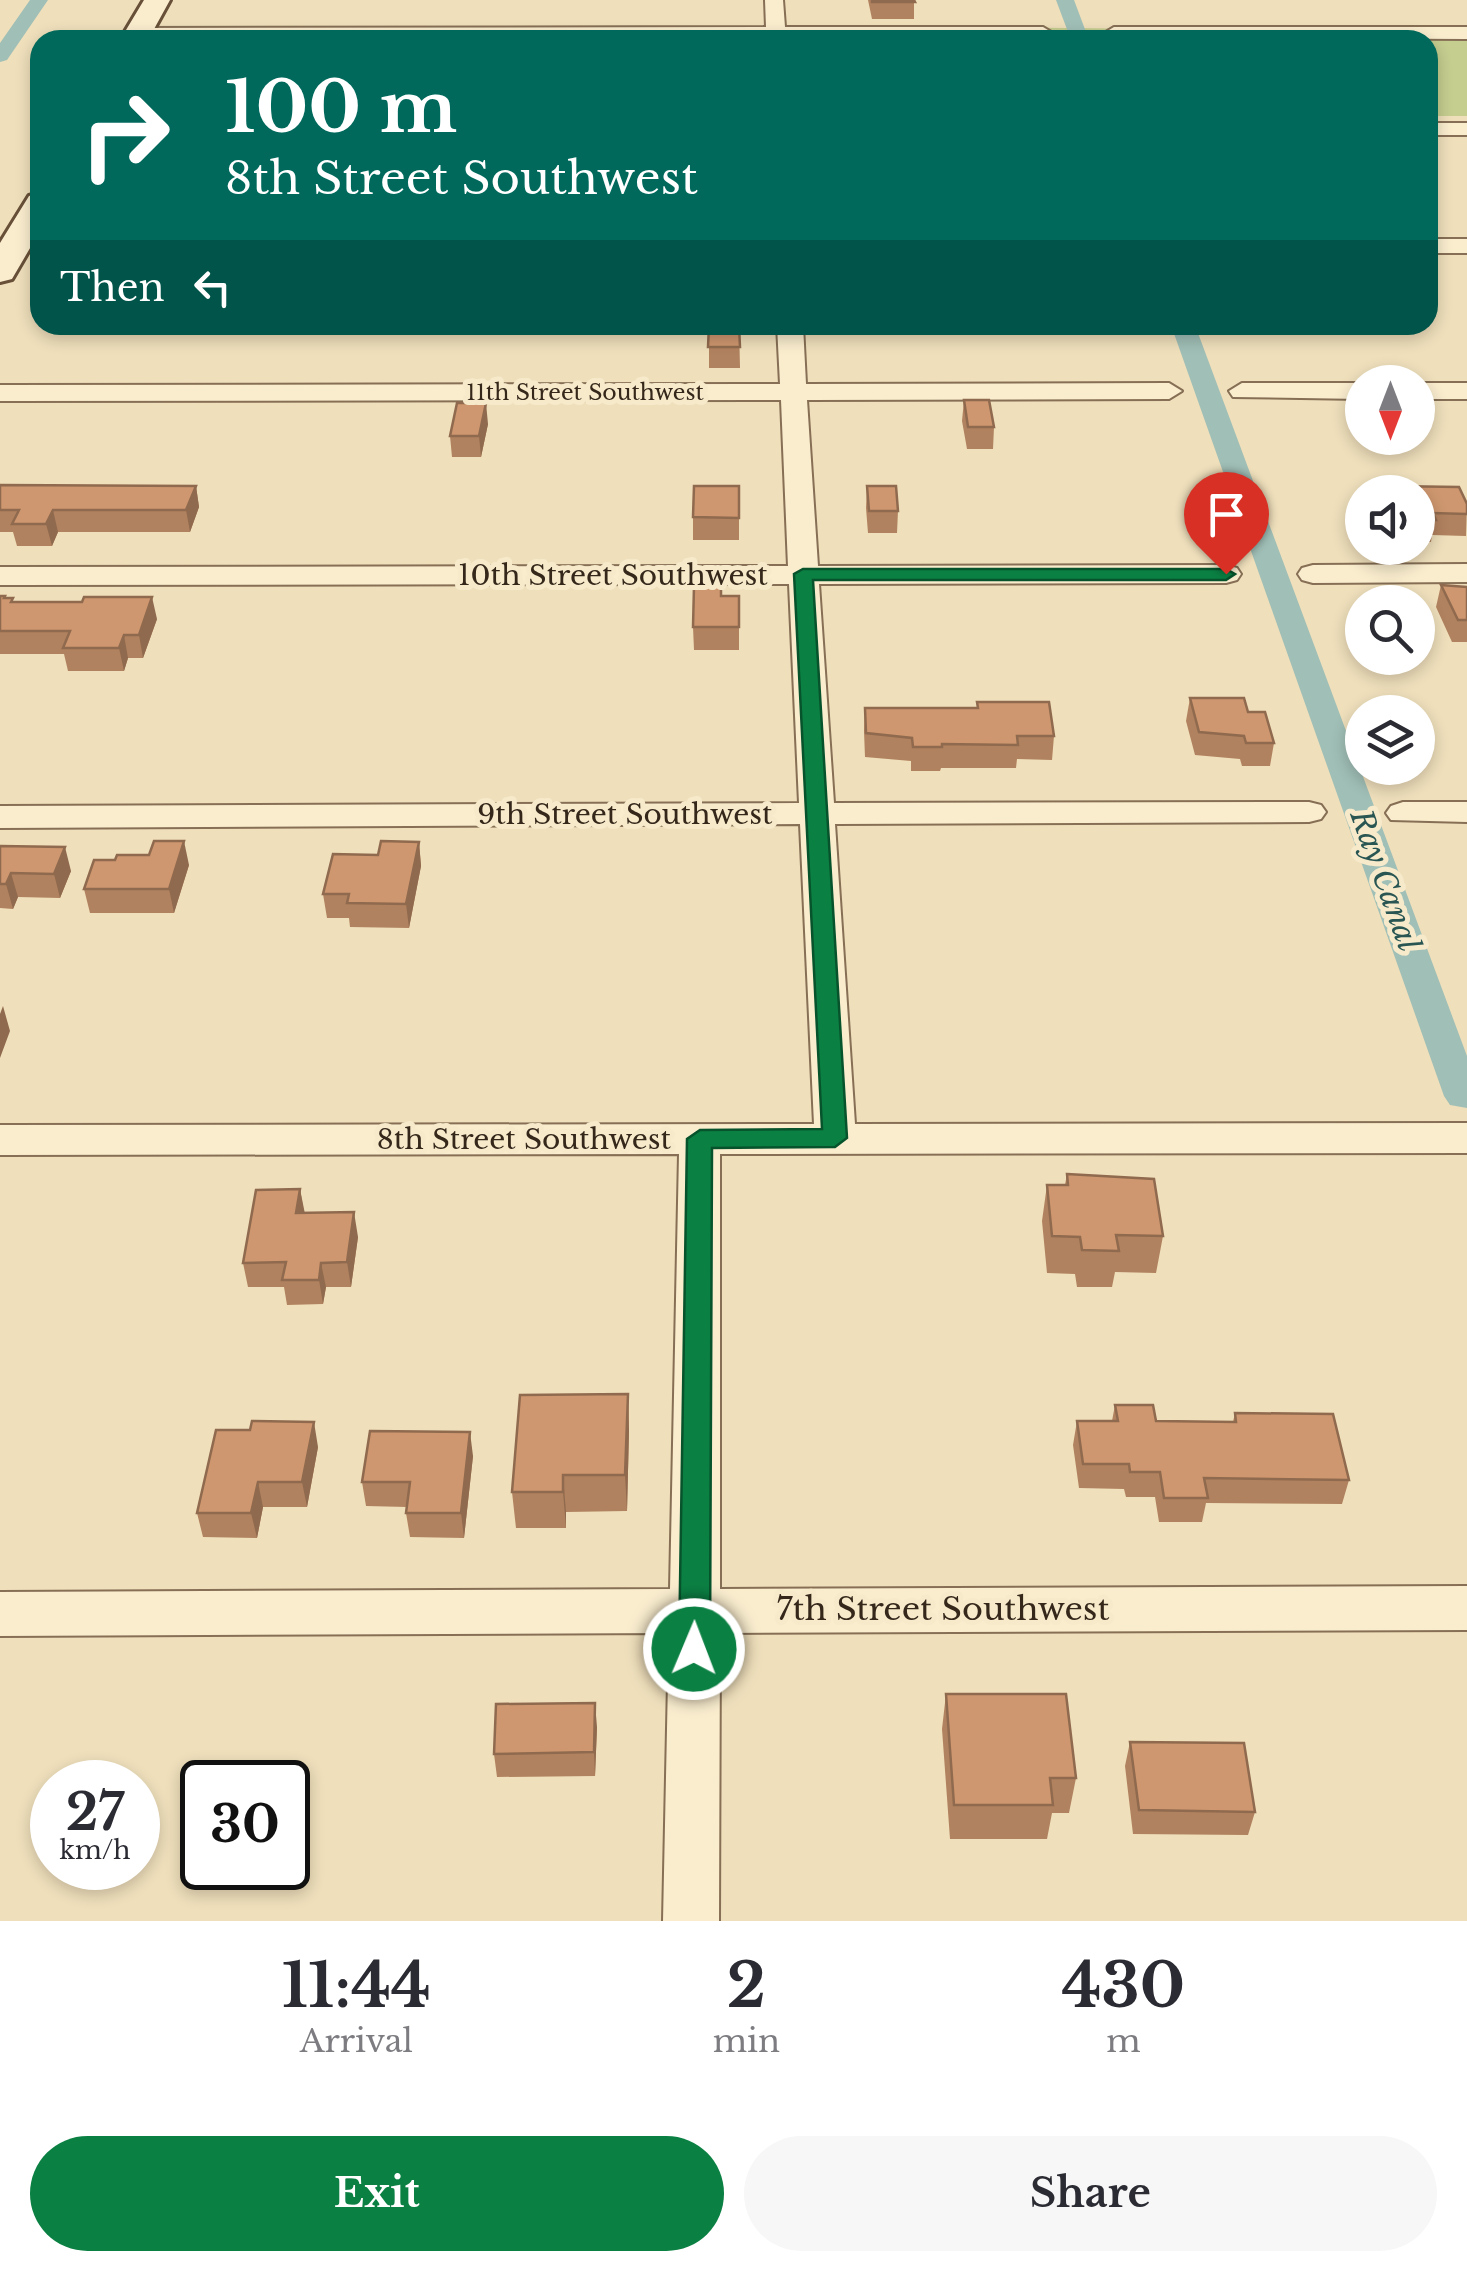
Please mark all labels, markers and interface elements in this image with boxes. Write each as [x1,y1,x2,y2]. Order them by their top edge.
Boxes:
text: 100 m [225,64,457,151]
icon: right [60,70,190,200]
text: 8th Street Southwest [225,150,698,206]
icon: left [185,260,240,315]
text: Then [60,264,165,311]
north arrow [1345,365,1435,455]
map controls [1345,365,1435,785]
street label: 11th Street Southwest [466,379,704,406]
pin [1184,472,1269,575]
button: sound [1345,475,1435,565]
icon: arrive [1199,487,1254,542]
street label: 10th Street Southwest [458,558,768,593]
button: search [1345,585,1435,675]
button: layers [1345,695,1435,785]
street label: 9th Street Southwest [477,797,773,832]
water label: Ray Canal [1342,803,1428,956]
street label: 8th Street Southwest [377,1122,672,1157]
street label: 7th Street Southwest [777,1589,1109,1629]
position arrow [642,1597,746,1701]
speed limit sign: 30 [180,1760,310,1890]
text: 27 [66,1781,124,1844]
text: km/h [60,1835,130,1866]
text: 11:44 [282,1949,431,2023]
text: 2 [727,1949,766,2023]
text: 430 [1062,1949,1185,2023]
text: Arrival [300,2021,413,2061]
text: min [713,2021,780,2061]
text: m [1106,2021,1141,2061]
button: Exit [30,2136,724,2251]
button: Share [744,2136,1437,2251]

